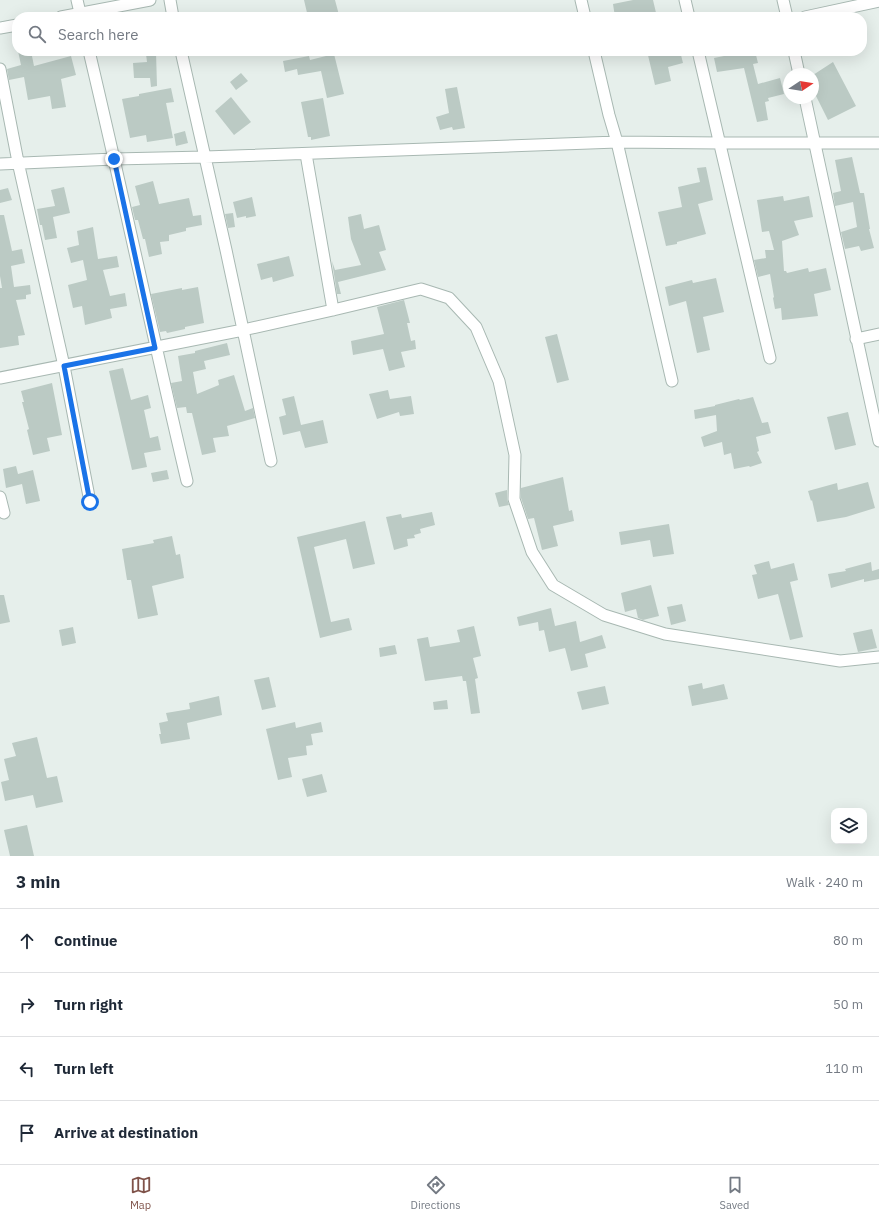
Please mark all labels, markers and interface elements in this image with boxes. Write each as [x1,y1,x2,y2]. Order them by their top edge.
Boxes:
search box [12,12,867,56]
icon: search [26,23,48,45]
text: Search here [58,25,138,44]
north arrow [783,68,819,104]
route end [105,150,123,168]
route start [81,493,99,511]
map controls [831,808,867,844]
button: layers [831,808,867,844]
text: 3 min [16,871,60,893]
text: Walk · 240 m [786,874,863,891]
icon: ahead [16,930,38,952]
text: Continue [54,931,118,950]
text: 80 m [833,932,863,949]
icon: right [16,994,38,1016]
text: Turn right [54,995,123,1014]
text: 50 m [833,996,863,1013]
icon: left [16,1058,38,1080]
text: Turn left [54,1059,114,1078]
text: 110 m [825,1060,863,1077]
icon: arrive [16,1122,38,1144]
text: Arrive at destination [54,1123,198,1142]
tab: Map [130,1174,152,1212]
tab: Directions [411,1174,461,1212]
tab: Saved [720,1174,749,1212]

